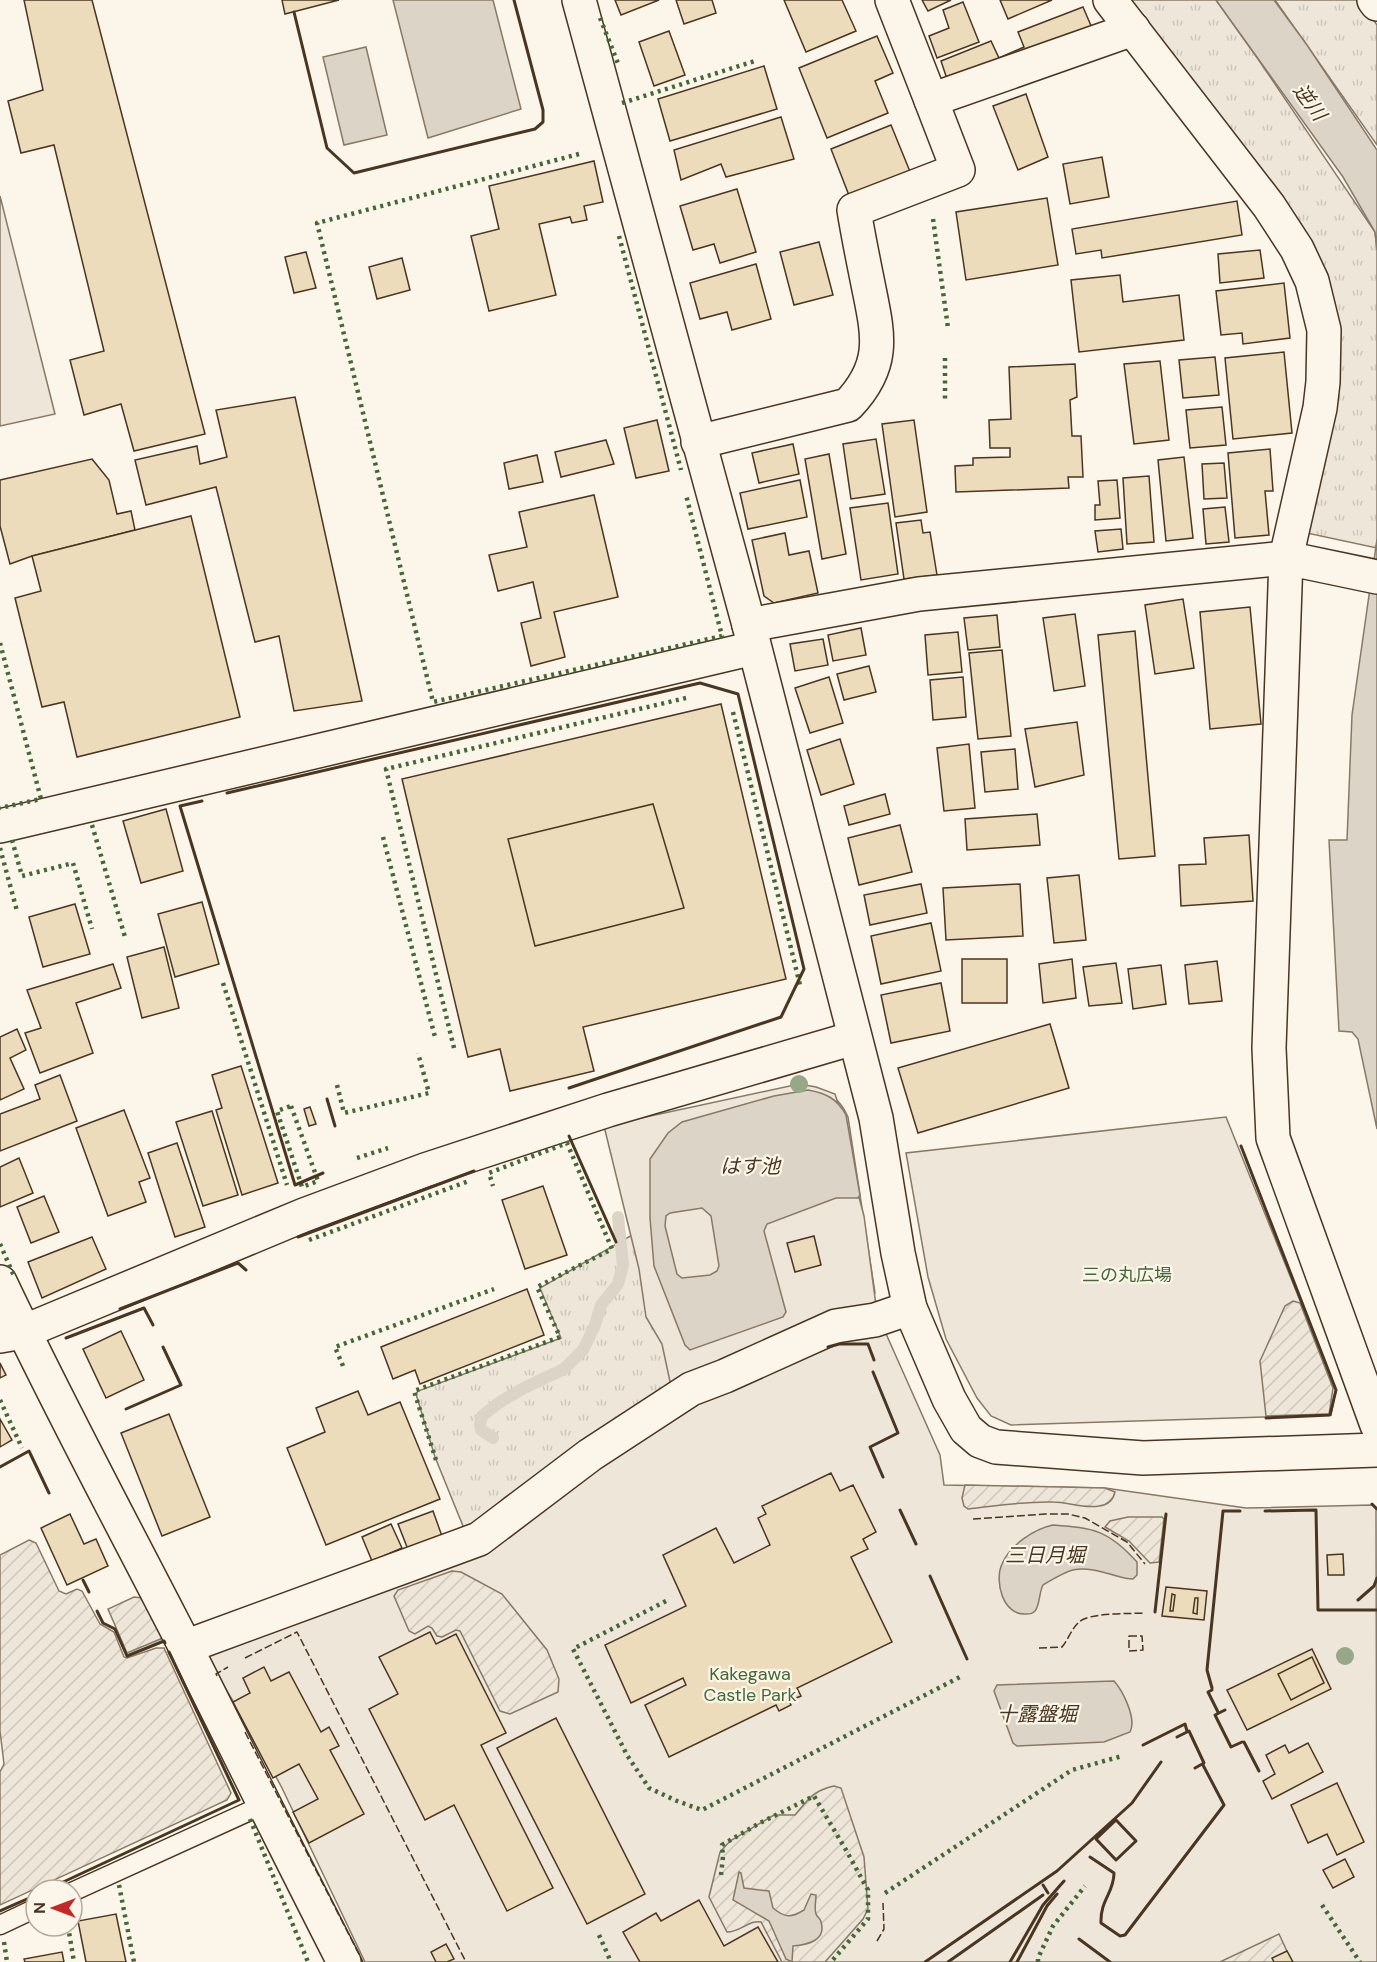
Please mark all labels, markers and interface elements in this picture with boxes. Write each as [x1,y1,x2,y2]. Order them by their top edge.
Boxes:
water label: 逆川 [1288,78,1333,127]
water label: はす池 [720,1153,782,1179]
park label: 三の丸広場 [1082,1263,1172,1287]
water label: 三日月堀 [1005,1542,1088,1568]
park label: Kakegawa Castle Park [704,1662,796,1707]
water label: 十露盤堀 [997,1701,1080,1727]
north arrow [24,1878,84,1938]
text: N [29,1902,50,1914]

